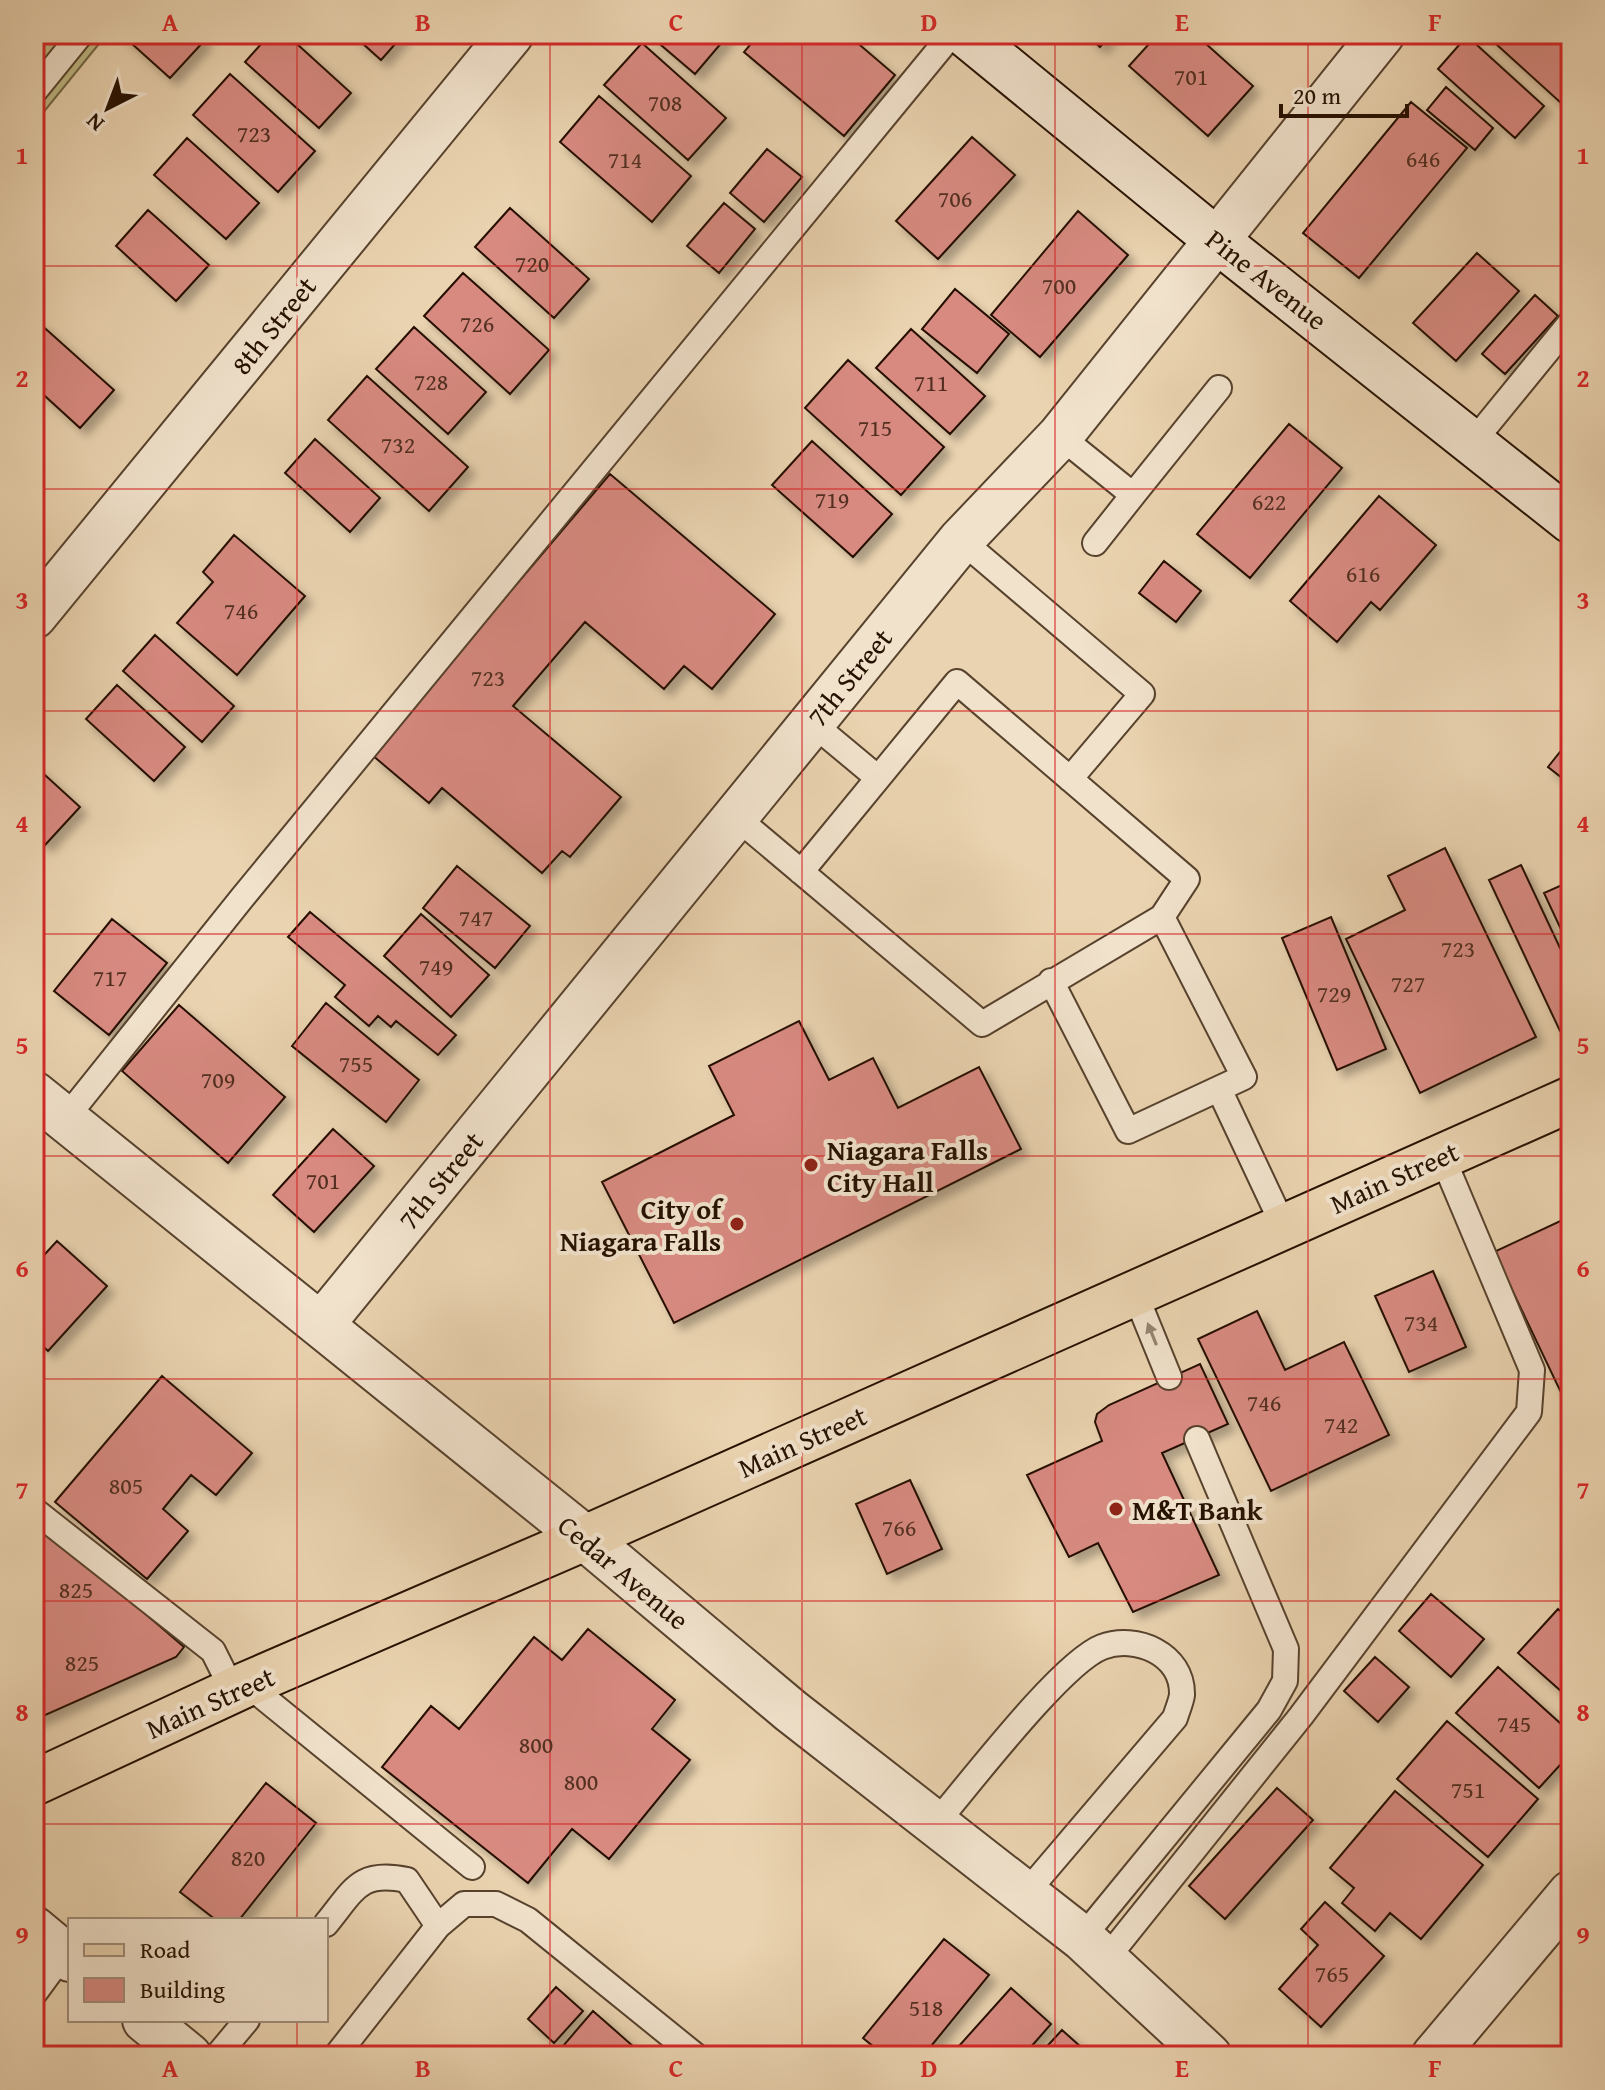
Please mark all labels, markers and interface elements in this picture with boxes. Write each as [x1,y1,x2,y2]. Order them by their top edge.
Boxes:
text: A [162,2,179,41]
text: B [415,2,431,41]
text: C [669,2,683,41]
text: D [921,2,937,41]
text: E [1175,2,1189,41]
text: F [1428,2,1442,41]
house number: 701 [1174,59,1208,94]
north arrow [68,68,148,148]
scale bar [1281,68,1407,118]
text: 20 m [1293,78,1341,113]
house number: 708 [648,85,682,120]
text: N [78,106,111,140]
house number: 723 [237,116,271,151]
text: 1 [15,135,29,174]
text: 1 [1576,135,1590,174]
house number: 646 [1406,141,1440,176]
house number: 714 [608,142,642,177]
house number: 706 [938,181,972,216]
street label: Pine Avenue [1198,219,1336,339]
house number: 720 [515,246,549,281]
street label: 8th Street [221,267,326,383]
house number: 700 [1042,268,1076,303]
house number: 726 [460,306,494,341]
text: 2 [15,358,29,397]
text: 2 [1576,358,1590,397]
house number: 728 [414,364,448,399]
house number: 711 [914,365,948,400]
house number: 715 [858,410,892,445]
house number: 732 [381,427,415,462]
house number: 719 [815,482,849,517]
house number: 622 [1252,484,1286,519]
house number: 616 [1346,556,1380,591]
text: 3 [15,580,29,619]
text: 3 [1576,580,1590,619]
house number: 746 [224,593,258,628]
street label: 7th Street [797,619,902,735]
house number: 723 [471,660,505,695]
text: 4 [15,803,29,842]
text: 4 [1576,803,1590,842]
house number: 747 [459,900,493,935]
house number: 723 [1441,931,1475,966]
house number: 749 [419,949,453,984]
house number: 717 [93,960,127,995]
house number: 727 [1391,966,1425,1001]
house number: 729 [1317,976,1351,1011]
text: 5 [15,1025,29,1064]
text: 5 [1576,1025,1590,1064]
house number: 755 [339,1046,373,1081]
house number: 709 [201,1062,235,1097]
street label: 7th Street [388,1122,493,1238]
place label: Niagara Falls City Hall [827,1129,988,1202]
street label: Main Street [1323,1130,1465,1224]
marker: Niagara Falls City Hall [802,1156,820,1174]
house number: 701 [306,1163,340,1198]
place label: City of Niagara Falls [560,1188,724,1261]
marker: City of Niagara Falls [728,1215,746,1233]
text: 6 [15,1248,29,1287]
text: 6 [1576,1248,1590,1287]
house number: 734 [1404,1305,1438,1340]
one-way arrow [1145,1322,1158,1346]
house number: 746 [1247,1385,1281,1420]
street label: Main Street [731,1394,873,1488]
house number: 742 [1324,1407,1358,1442]
house number: 805 [109,1468,143,1503]
text: 7 [15,1470,29,1509]
text: 7 [1576,1470,1590,1509]
place label: M&T Bank [1132,1489,1264,1530]
marker: M&T Bank [1107,1500,1125,1518]
street label: Cedar Avenue [549,1505,699,1639]
house number: 766 [882,1510,916,1545]
house number: 825 [59,1572,93,1607]
house number: 825 [65,1645,99,1680]
street label: Main Street [139,1655,281,1749]
text: 8 [15,1692,29,1731]
text: 8 [1576,1692,1590,1731]
house number: 745 [1497,1706,1531,1741]
house number: 800 [519,1727,553,1762]
house number: 800 [564,1764,598,1799]
house number: 751 [1451,1772,1485,1807]
house number: 820 [231,1840,265,1875]
text: 9 [15,1915,29,1954]
text: 9 [1576,1915,1590,1954]
legend [68,1918,328,2022]
text: Road [140,1932,190,1967]
house number: 765 [1315,1956,1349,1991]
text: Building [140,1972,225,2007]
house number: 518 [909,1990,943,2025]
text: A [162,2048,179,2087]
text: B [415,2048,431,2087]
text: C [669,2048,683,2087]
text: D [921,2048,937,2087]
text: E [1175,2048,1189,2087]
text: F [1428,2048,1442,2087]

